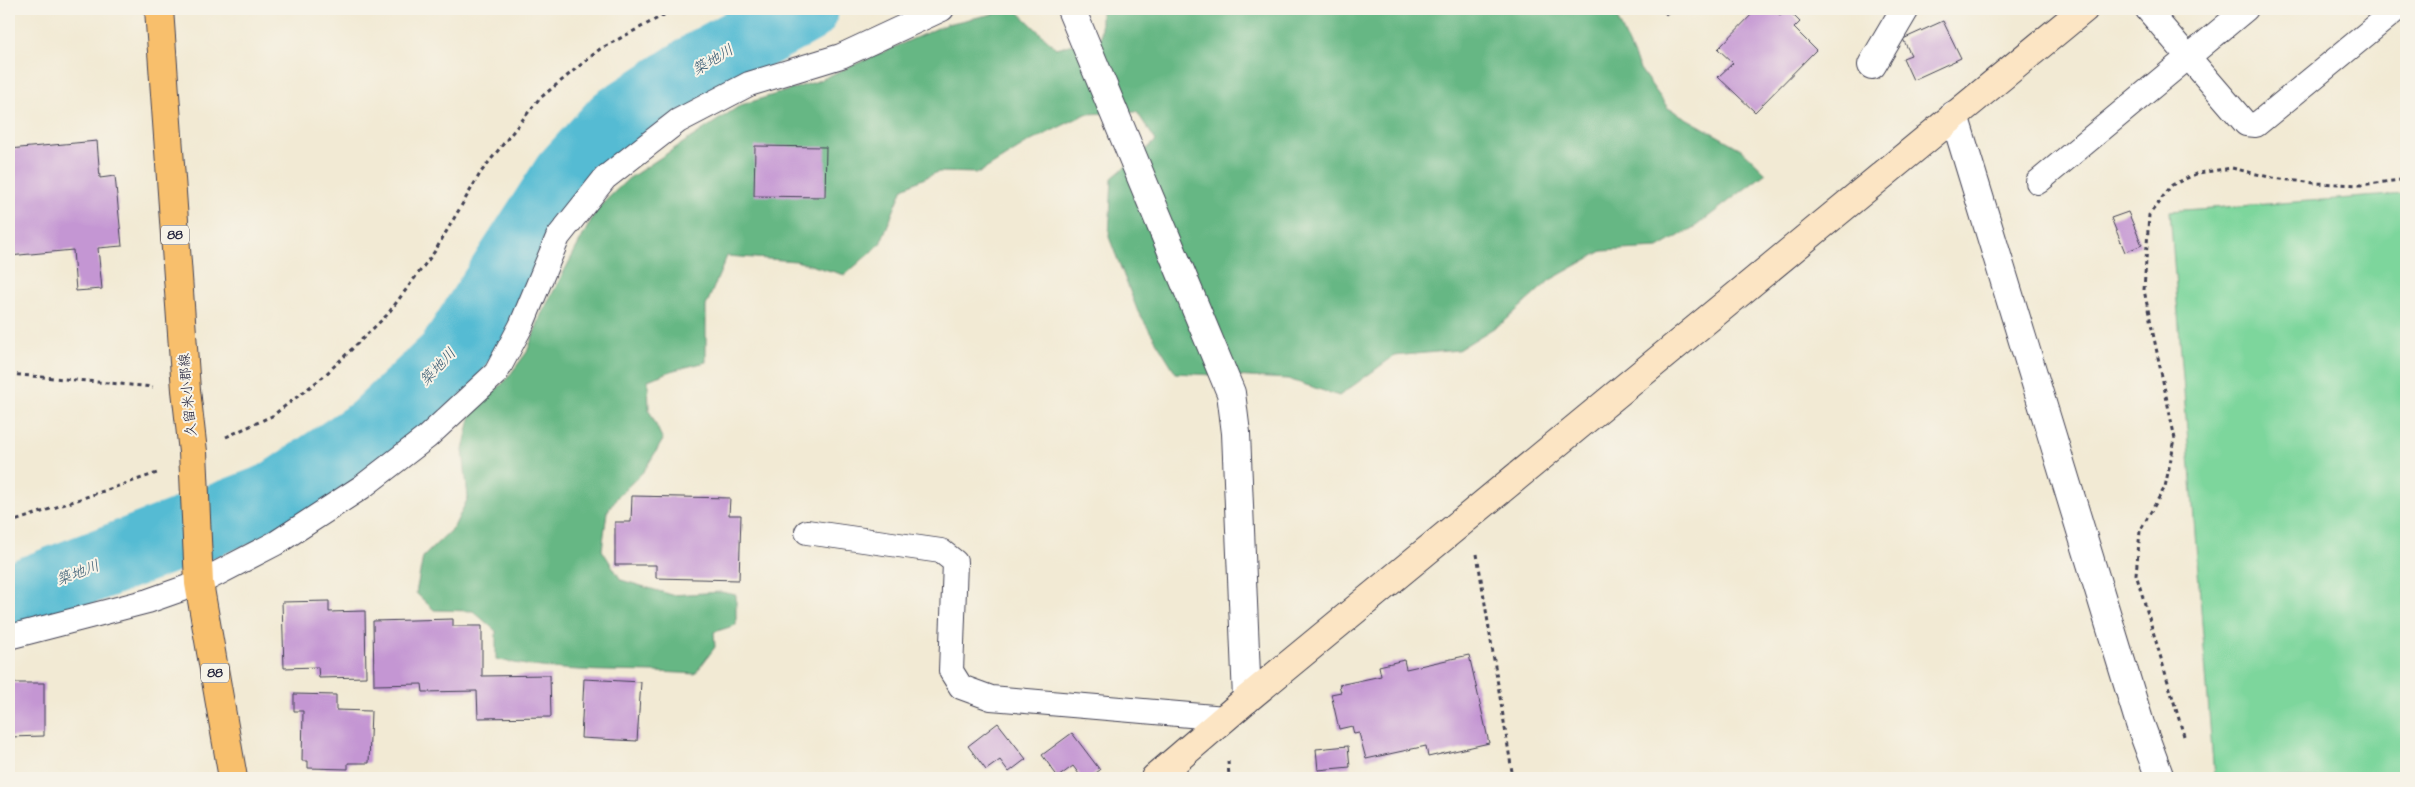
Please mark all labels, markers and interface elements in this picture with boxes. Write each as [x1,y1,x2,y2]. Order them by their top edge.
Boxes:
water label: 築地川 [688,39,738,81]
road number: 88 [161,226,189,244]
water label: 築地川 [415,343,461,391]
street label: 久留米小郡線 [174,352,202,438]
water label: 築地川 [53,555,103,591]
road number: 88 [201,664,229,682]

